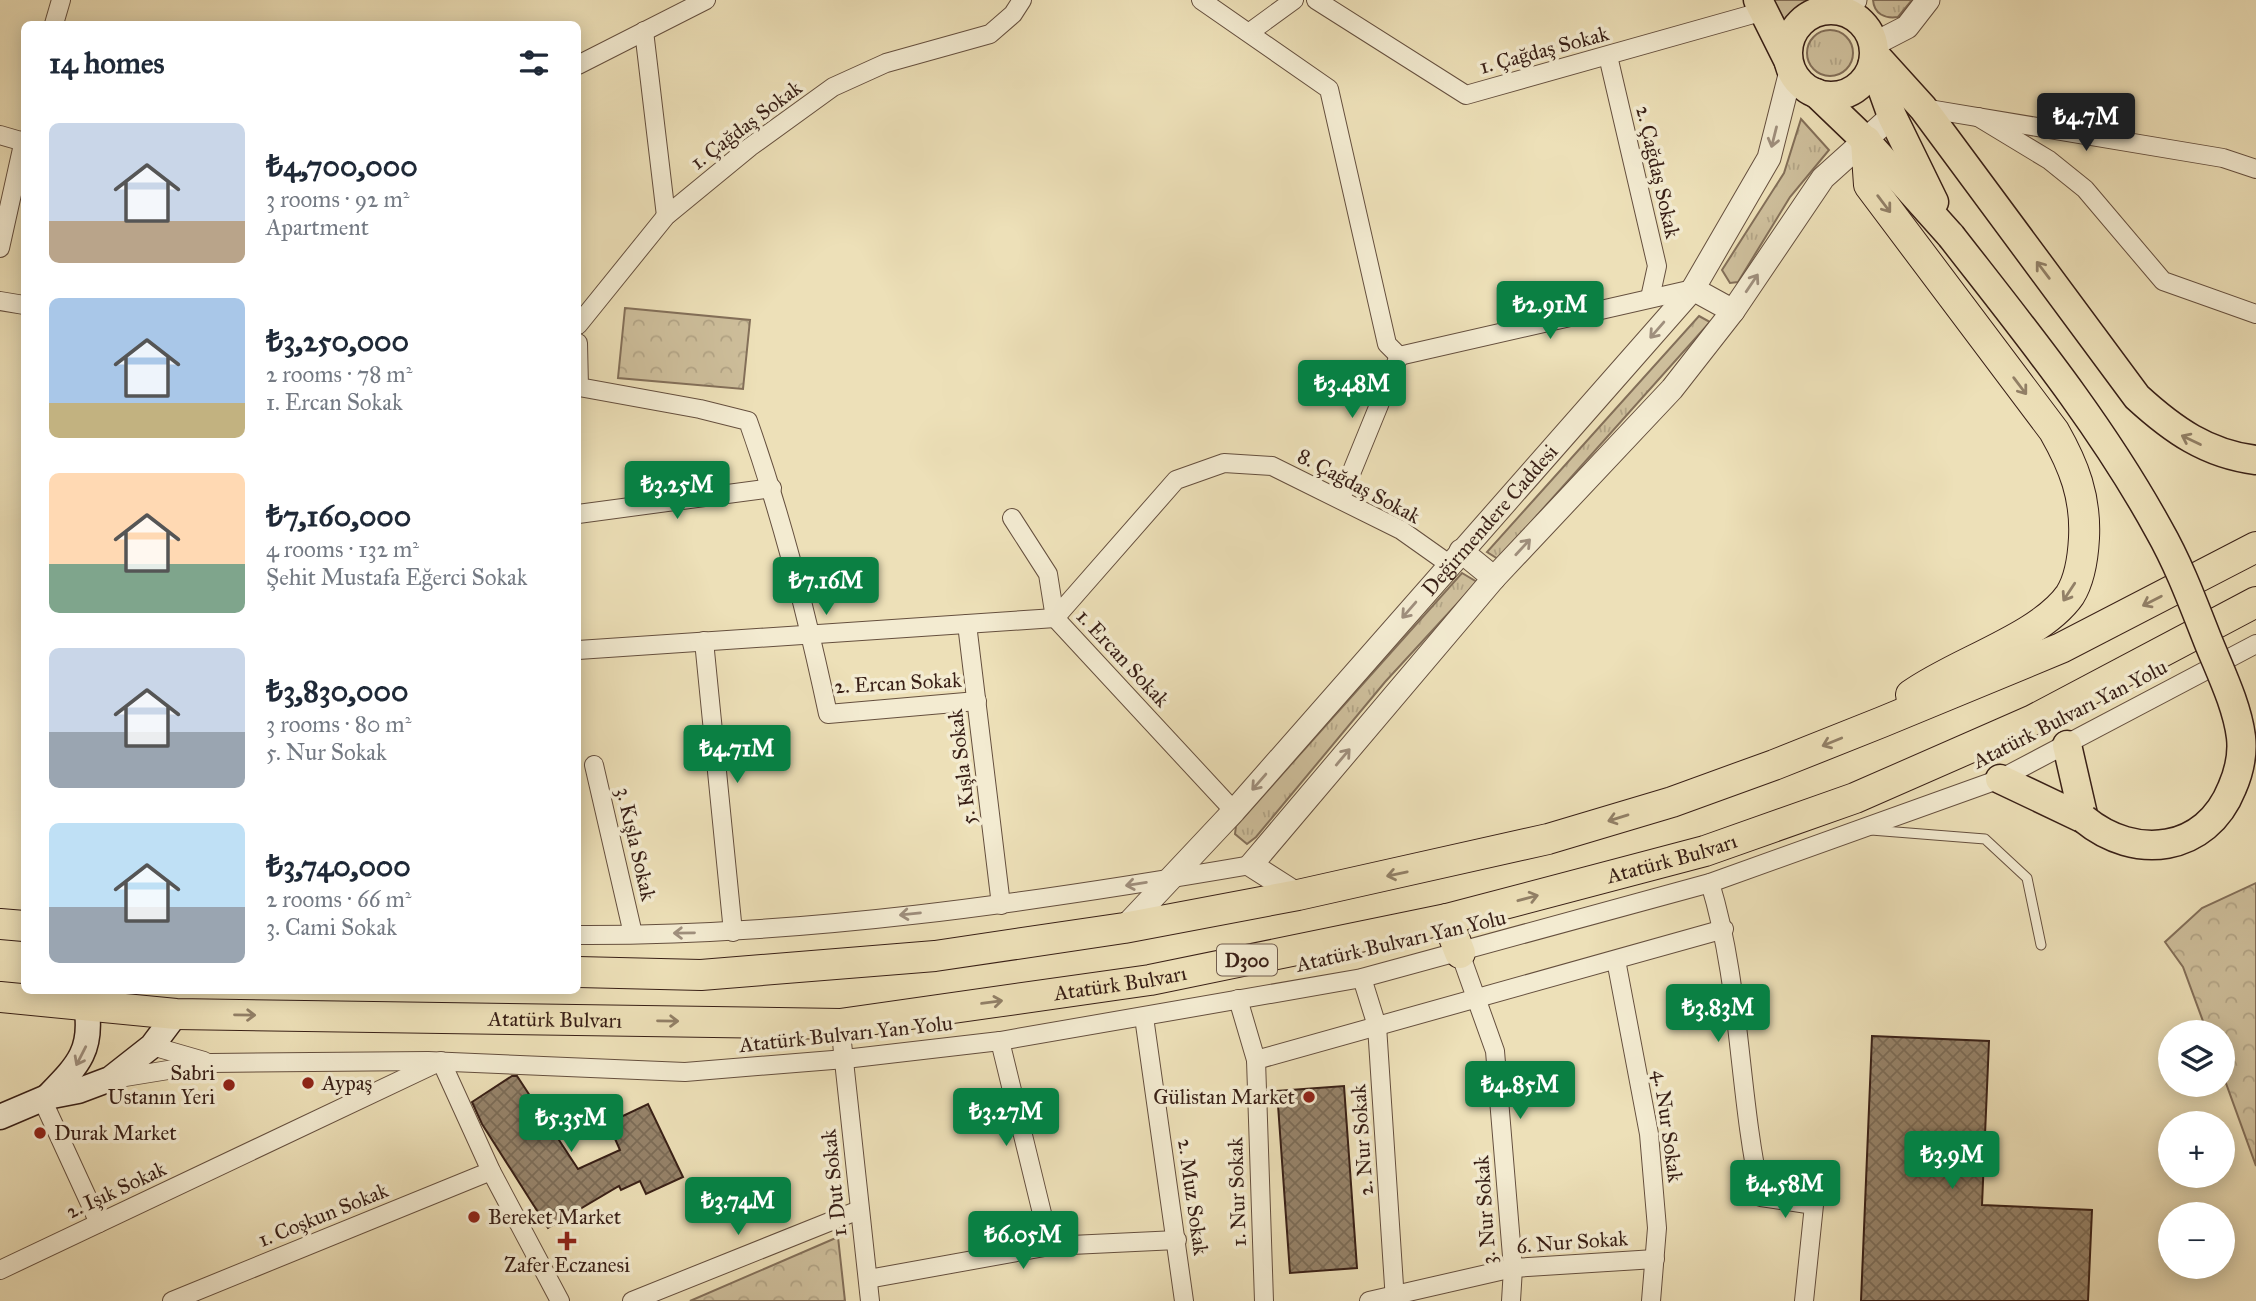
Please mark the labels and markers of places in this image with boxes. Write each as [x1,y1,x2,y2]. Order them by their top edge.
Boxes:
pin: ₺4.7M [2037,94,2135,153]
pin: ₺2.91M [1493,282,1607,341]
pin: ₺3.48M [1295,360,1409,420]
pin: ₺3.25M [620,462,734,521]
pin: ₺7.16M [769,558,883,617]
pin: ₺4.71M [680,726,794,785]
pin: ₺3.83M [1661,984,1775,1044]
place label: Sabri Ustanın Yeri [108,1060,215,1110]
pin: ₺4.85M [1463,1062,1577,1121]
place label: Aypaş [321,1070,372,1096]
marker: Aypaş [300,1075,316,1091]
marker: Sabri Ustanın Yeri [221,1077,237,1093]
place label: Gülistan Market [1153,1084,1296,1110]
pin: ₺3.27M [949,1088,1063,1148]
marker: Gülistan Market [1301,1089,1317,1105]
pin: ₺5.35M [514,1094,628,1154]
place label: Durak Market [54,1120,177,1146]
marker: Durak Market [32,1125,48,1141]
pin: ₺3.9M [1903,1132,2001,1191]
pin: ₺4.58M [1728,1160,1842,1220]
pin: ₺3.74M [681,1178,795,1237]
place label: Bereket Market [488,1204,622,1230]
marker: Bereket Market [466,1209,482,1225]
pin: ₺6.05M [966,1212,1080,1271]
marker: Zafer Eczanesi [559,1233,575,1249]
place label: Zafer Eczanesi [504,1252,630,1278]

